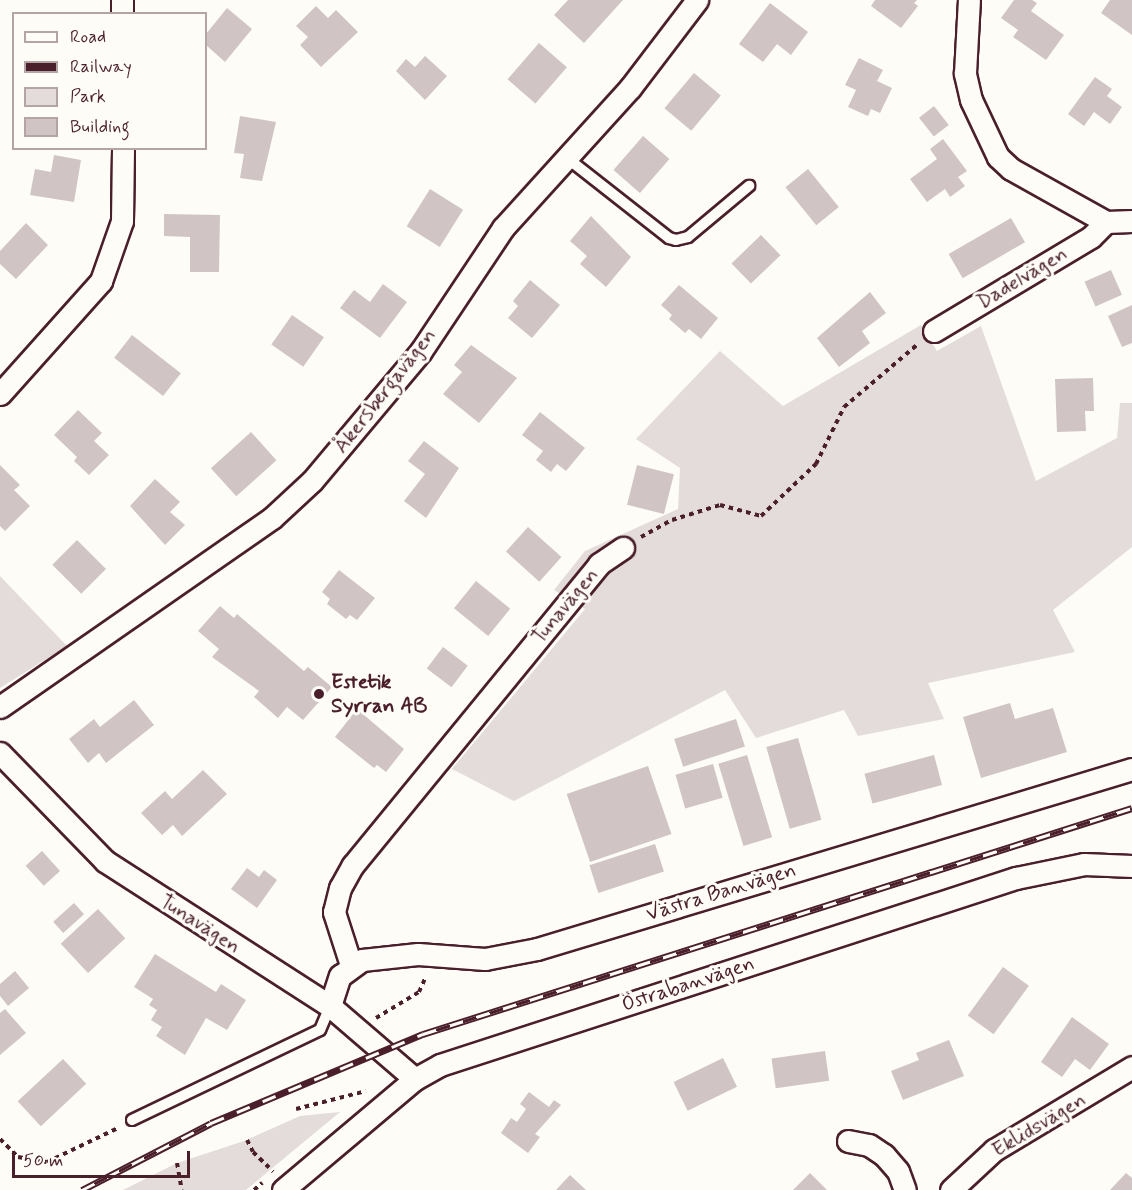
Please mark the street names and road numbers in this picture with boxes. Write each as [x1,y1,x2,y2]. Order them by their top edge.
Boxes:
street label: Dadelvägen [972,241,1072,315]
street label: Åkersbergavägen [328,324,442,458]
street label: Tunavägen [526,563,604,649]
street label: Västra Banvägen [645,858,797,926]
street label: Tunavägen [155,889,245,959]
street label: Östrabanvägen [619,951,757,1017]
street label: Eklidsvägen [988,1087,1090,1163]

